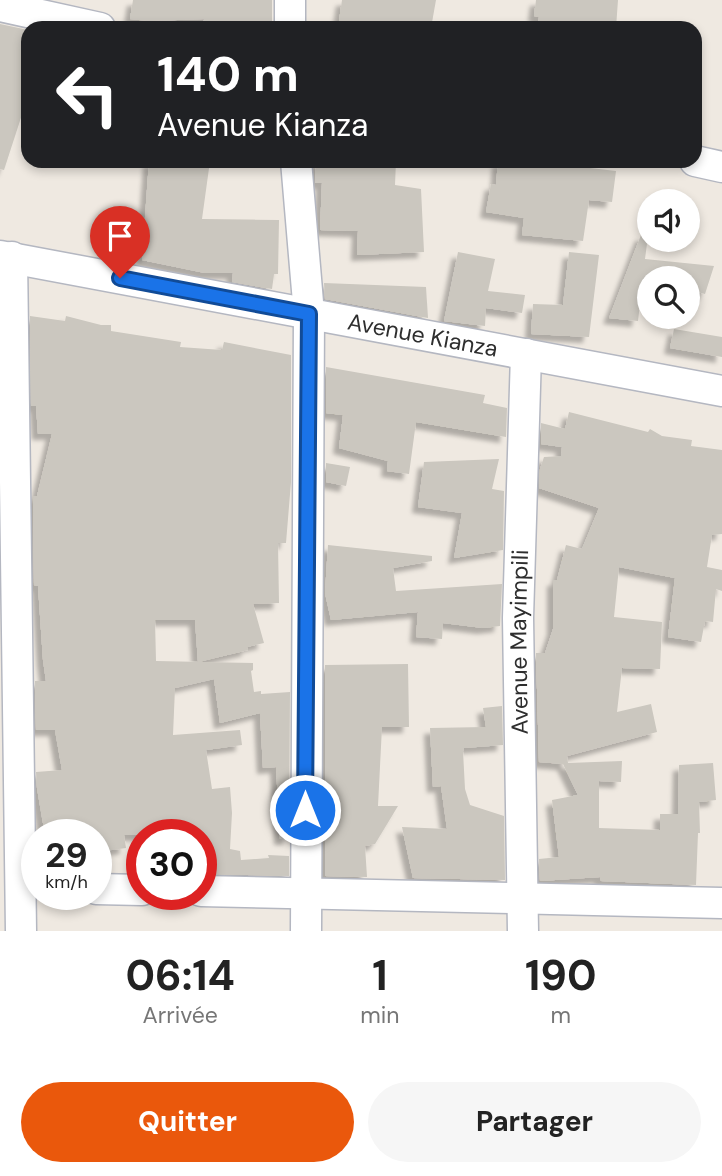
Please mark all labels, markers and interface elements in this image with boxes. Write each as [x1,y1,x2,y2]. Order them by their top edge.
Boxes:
text: 140 m [157,42,299,106]
icon: left [42,49,133,140]
text: Avenue Kianza [157,104,368,146]
map controls [637,189,700,329]
button: sound [637,189,700,252]
pin [90,206,150,278]
icon: arrive [101,217,139,255]
button: search [637,266,700,329]
street label: Avenue Kianza [345,306,500,364]
street label: Avenue Mayimpili [503,549,535,735]
position arrow [268,773,342,847]
speed limit sign: 30 [126,819,217,910]
text: 29 [45,832,88,878]
text: km/h [45,870,88,894]
text: 06:14 [125,948,235,1003]
text: 1 [372,948,388,1003]
text: 190 [525,948,597,1003]
text: Arrivée [142,1000,218,1030]
text: min [360,1000,400,1030]
text: m [551,1000,571,1030]
button: Quitter [21,1082,354,1162]
button: Partager [368,1082,701,1162]

